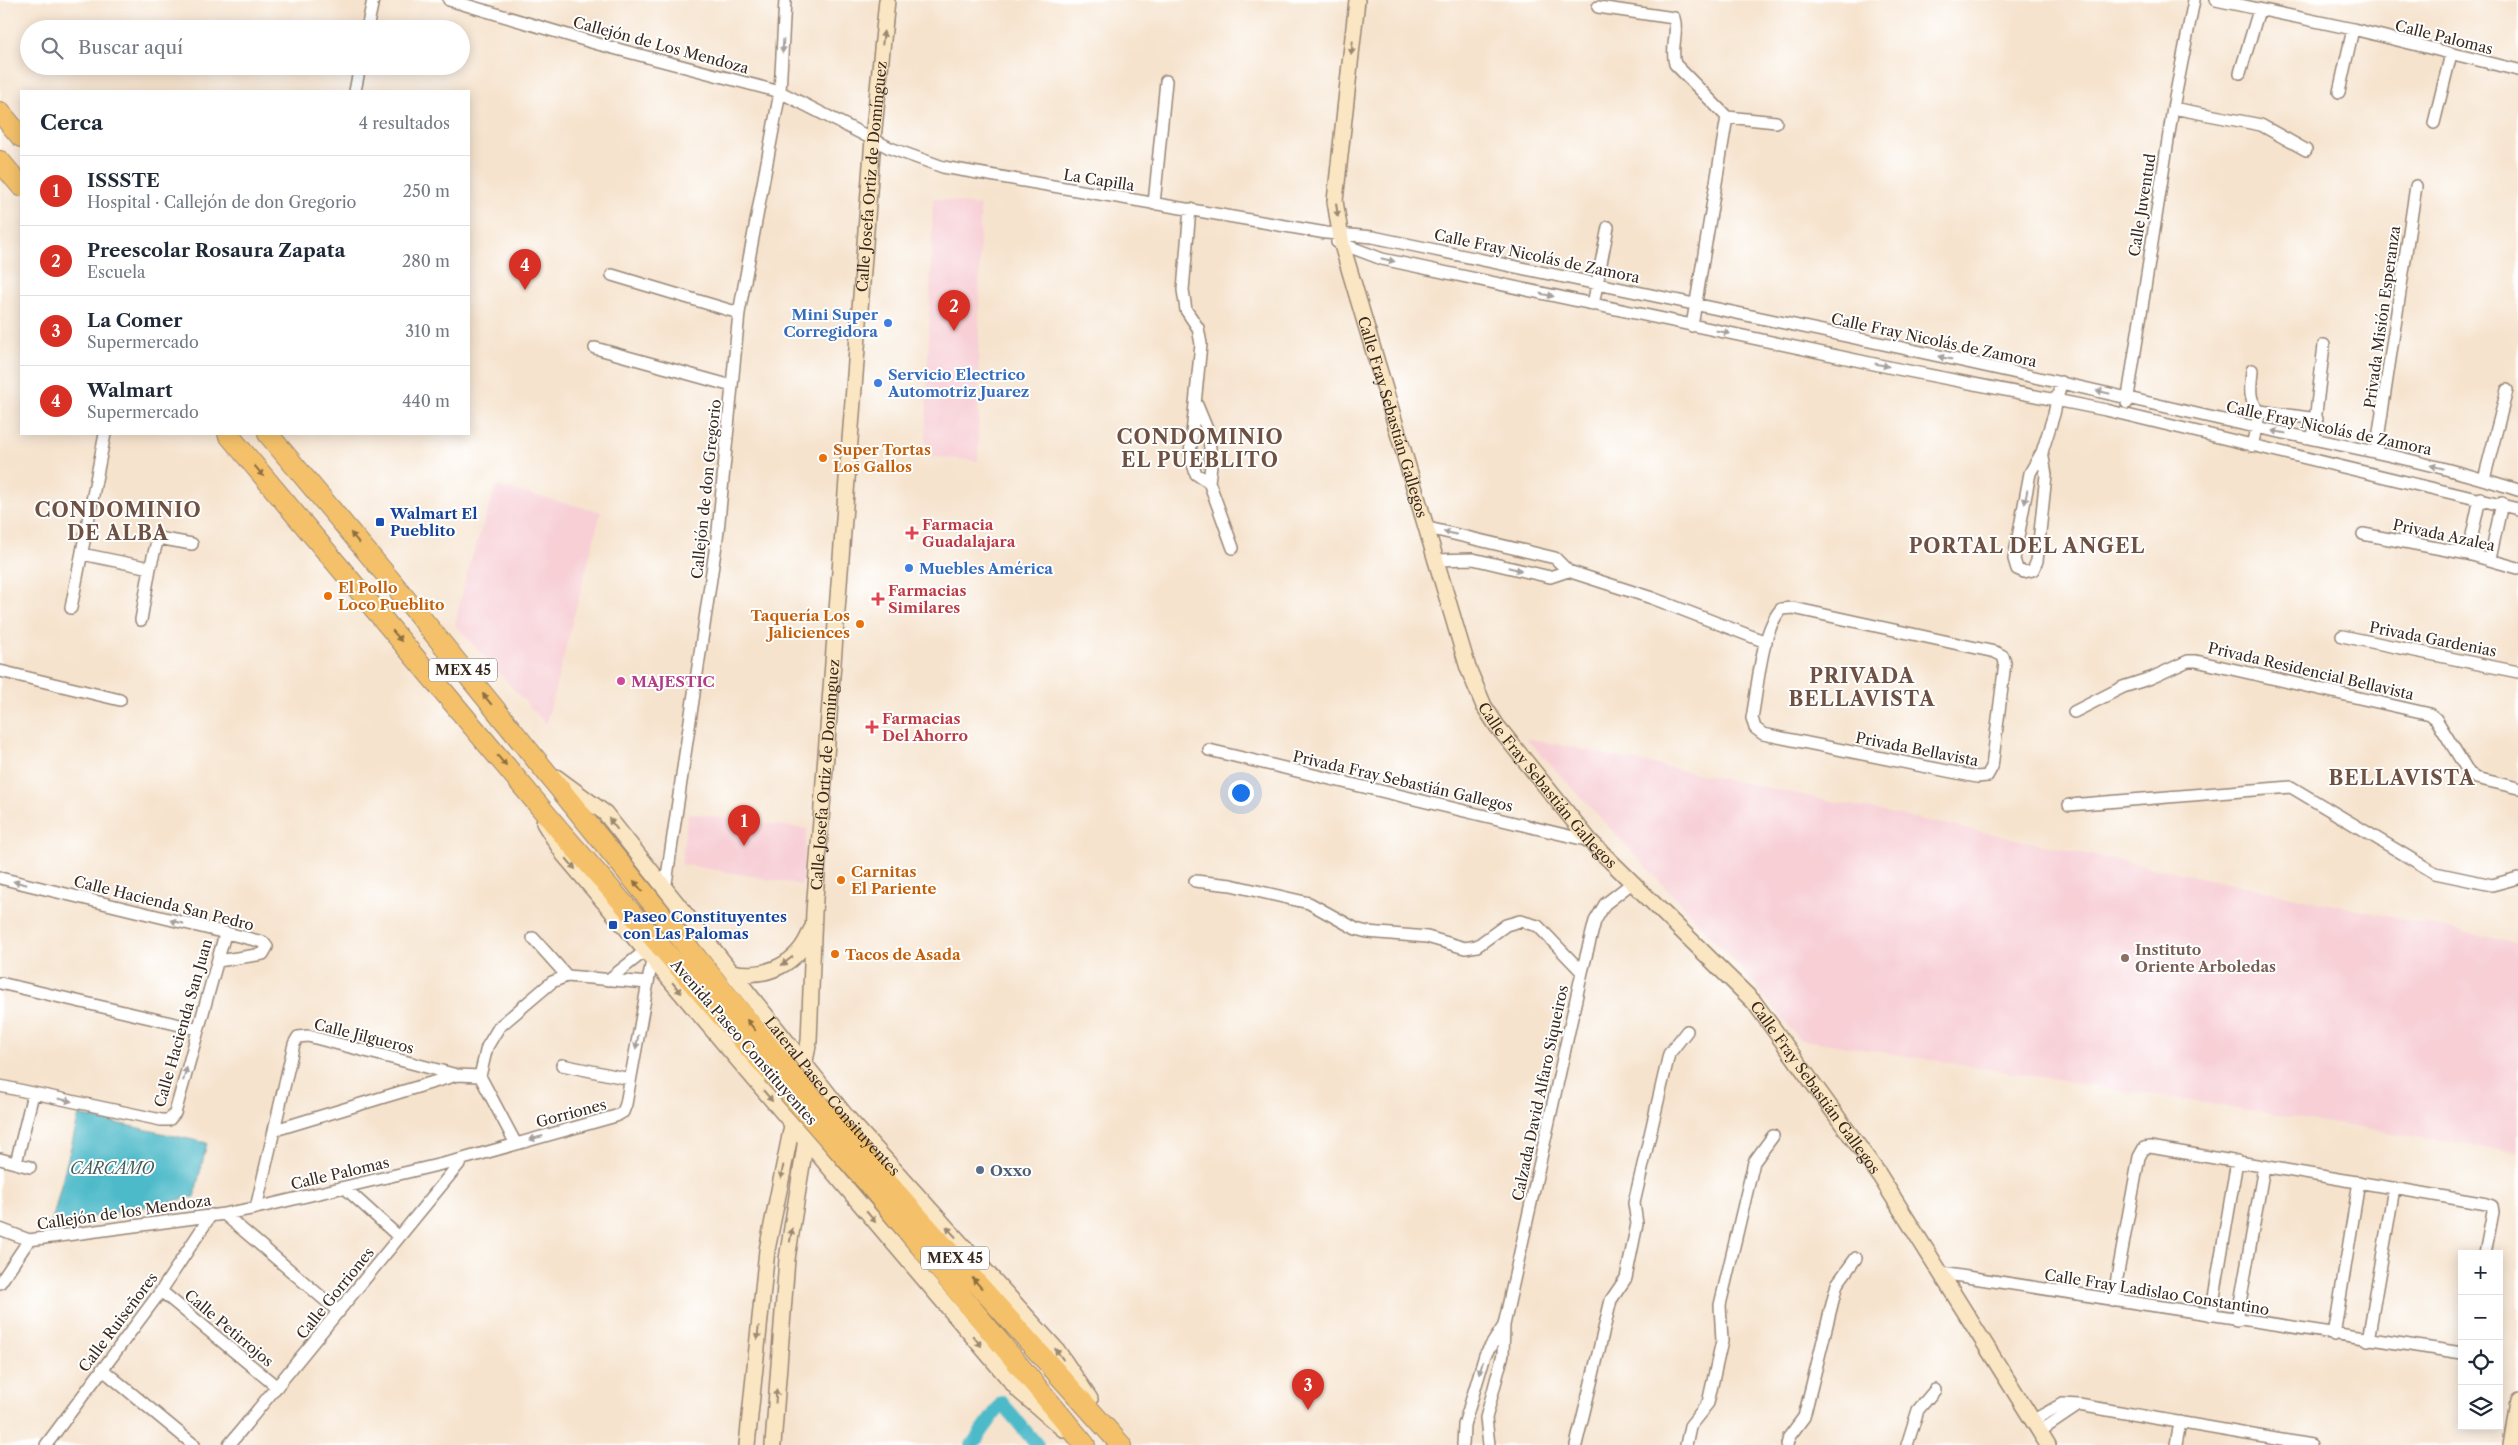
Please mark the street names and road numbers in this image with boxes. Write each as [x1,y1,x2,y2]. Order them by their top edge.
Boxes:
street label: Callejón de Los Mendoza [571,12,751,78]
street label: Calle Palomas [2393,16,2495,58]
street label: Calle Josefa Ortiz de Domínguez [852,60,890,293]
street label: Calle Juventud [2124,152,2160,258]
street label: La Capilla [1062,165,1136,195]
street label: Privada Misión Esperanza [2360,224,2404,410]
street label: Calle Fray Nicolás de Zamora [1432,225,1642,287]
street label: Calle Fray Nicolás de Zamora [1829,309,2039,371]
street label: Calle Fray Sebastián Gallegos [1354,314,1432,520]
street label: Calle Fray Nicolás de Zamora [2224,397,2434,459]
street label: Callejón de don Gregorio [687,398,725,580]
street label: Privada Azalea [2391,515,2497,555]
street label: Privada Gardenias [2368,617,2498,661]
street label: Privada Residencial Bellavista [2206,638,2416,704]
road number: MEX 45 [429,658,497,682]
street label: Calle Josefa Ortiz de Domínguez [806,658,843,891]
street label: Calle Fray Sebastián Gallegos [1474,698,1621,872]
street label: Privada Bellavista [1854,728,1980,770]
street label: Privada Fray Sebastián Gallegos [1291,746,1515,816]
street label: Calle Hacienda San Pedro [72,871,256,935]
street label: Calle Hacienda San Juan [150,936,216,1109]
street label: Avenida Paseo Constituyentes [666,954,821,1129]
street label: Calzada David Alfaro Siqueiros [1508,983,1572,1203]
street label: Calle Fray Sebastián Gallegos [1747,997,1885,1177]
street label: Lateral Paseo Consituyentes [761,1012,905,1179]
street label: Calle Jilgueros [312,1014,416,1058]
street label: Gorriones [534,1095,608,1131]
street label: Calle Palomas [289,1152,391,1194]
street label: Callejón de los Mendoza [36,1190,213,1234]
street label: Calle Gorriones [292,1243,378,1343]
road number: MEX 45 [921,1246,989,1270]
street label: Calle Fray Ladislao Constantino [2043,1265,2271,1319]
street label: Calle Ruiseñores [74,1268,162,1376]
street label: Calle Petirrojos [181,1285,277,1371]

